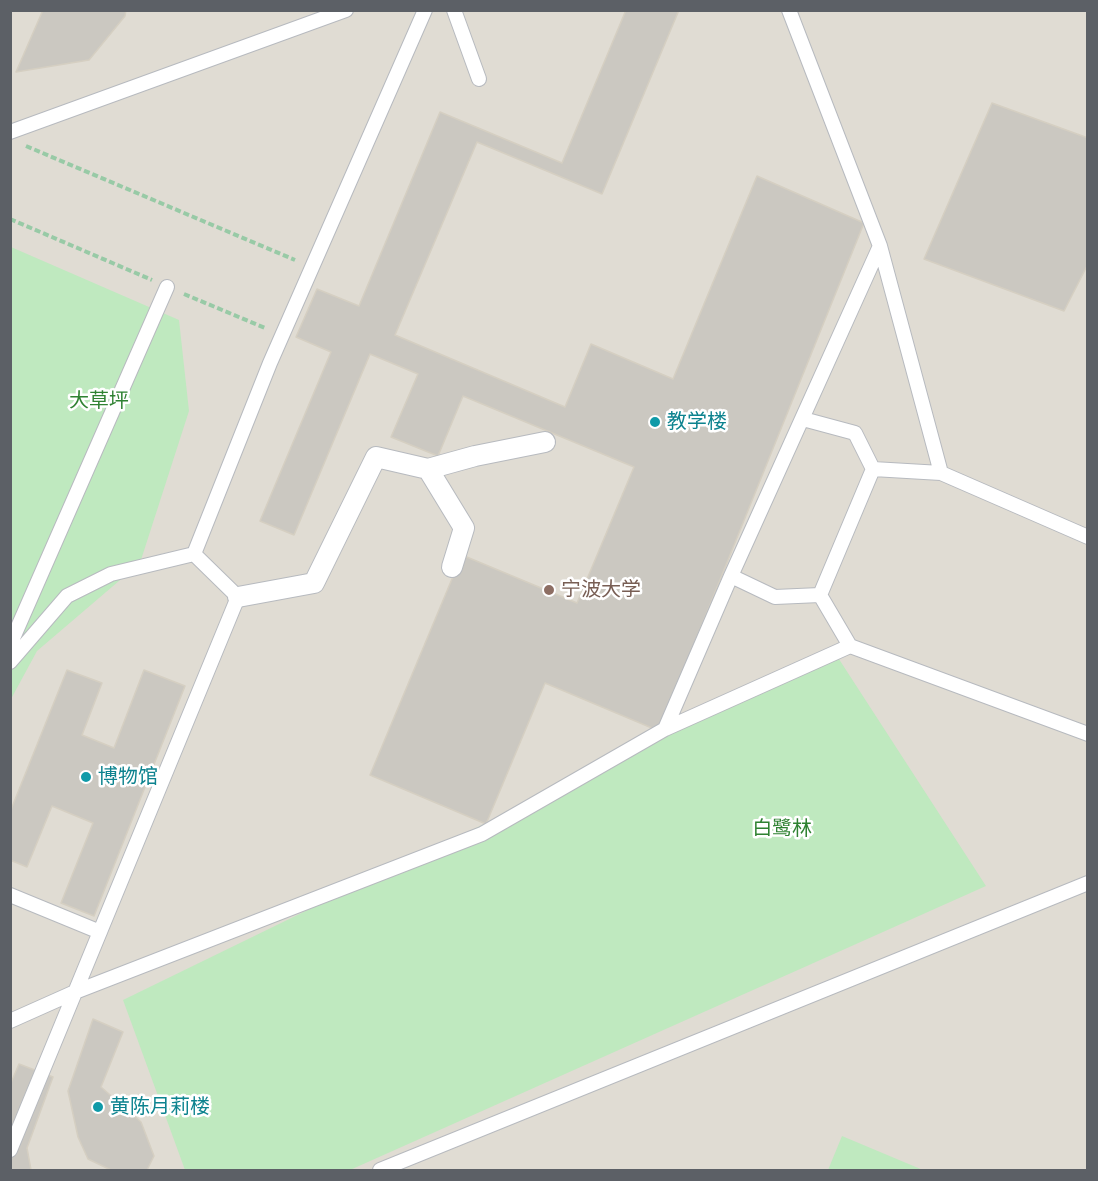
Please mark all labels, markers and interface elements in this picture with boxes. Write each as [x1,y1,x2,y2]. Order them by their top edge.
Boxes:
park label: 大草坪 [69,389,129,413]
place label: 教学楼 [667,410,727,434]
marker: 教学楼 [648,415,662,429]
place label: 宁波大学 [561,578,641,602]
marker: 宁波大学 [542,583,556,597]
place label: 博物馆 [98,765,158,789]
marker: 博物馆 [79,770,93,784]
park label: 白鹭林 [752,817,812,841]
place label: 黄陈月莉楼 [110,1095,210,1119]
marker: 黄陈月莉楼 [91,1100,105,1114]

